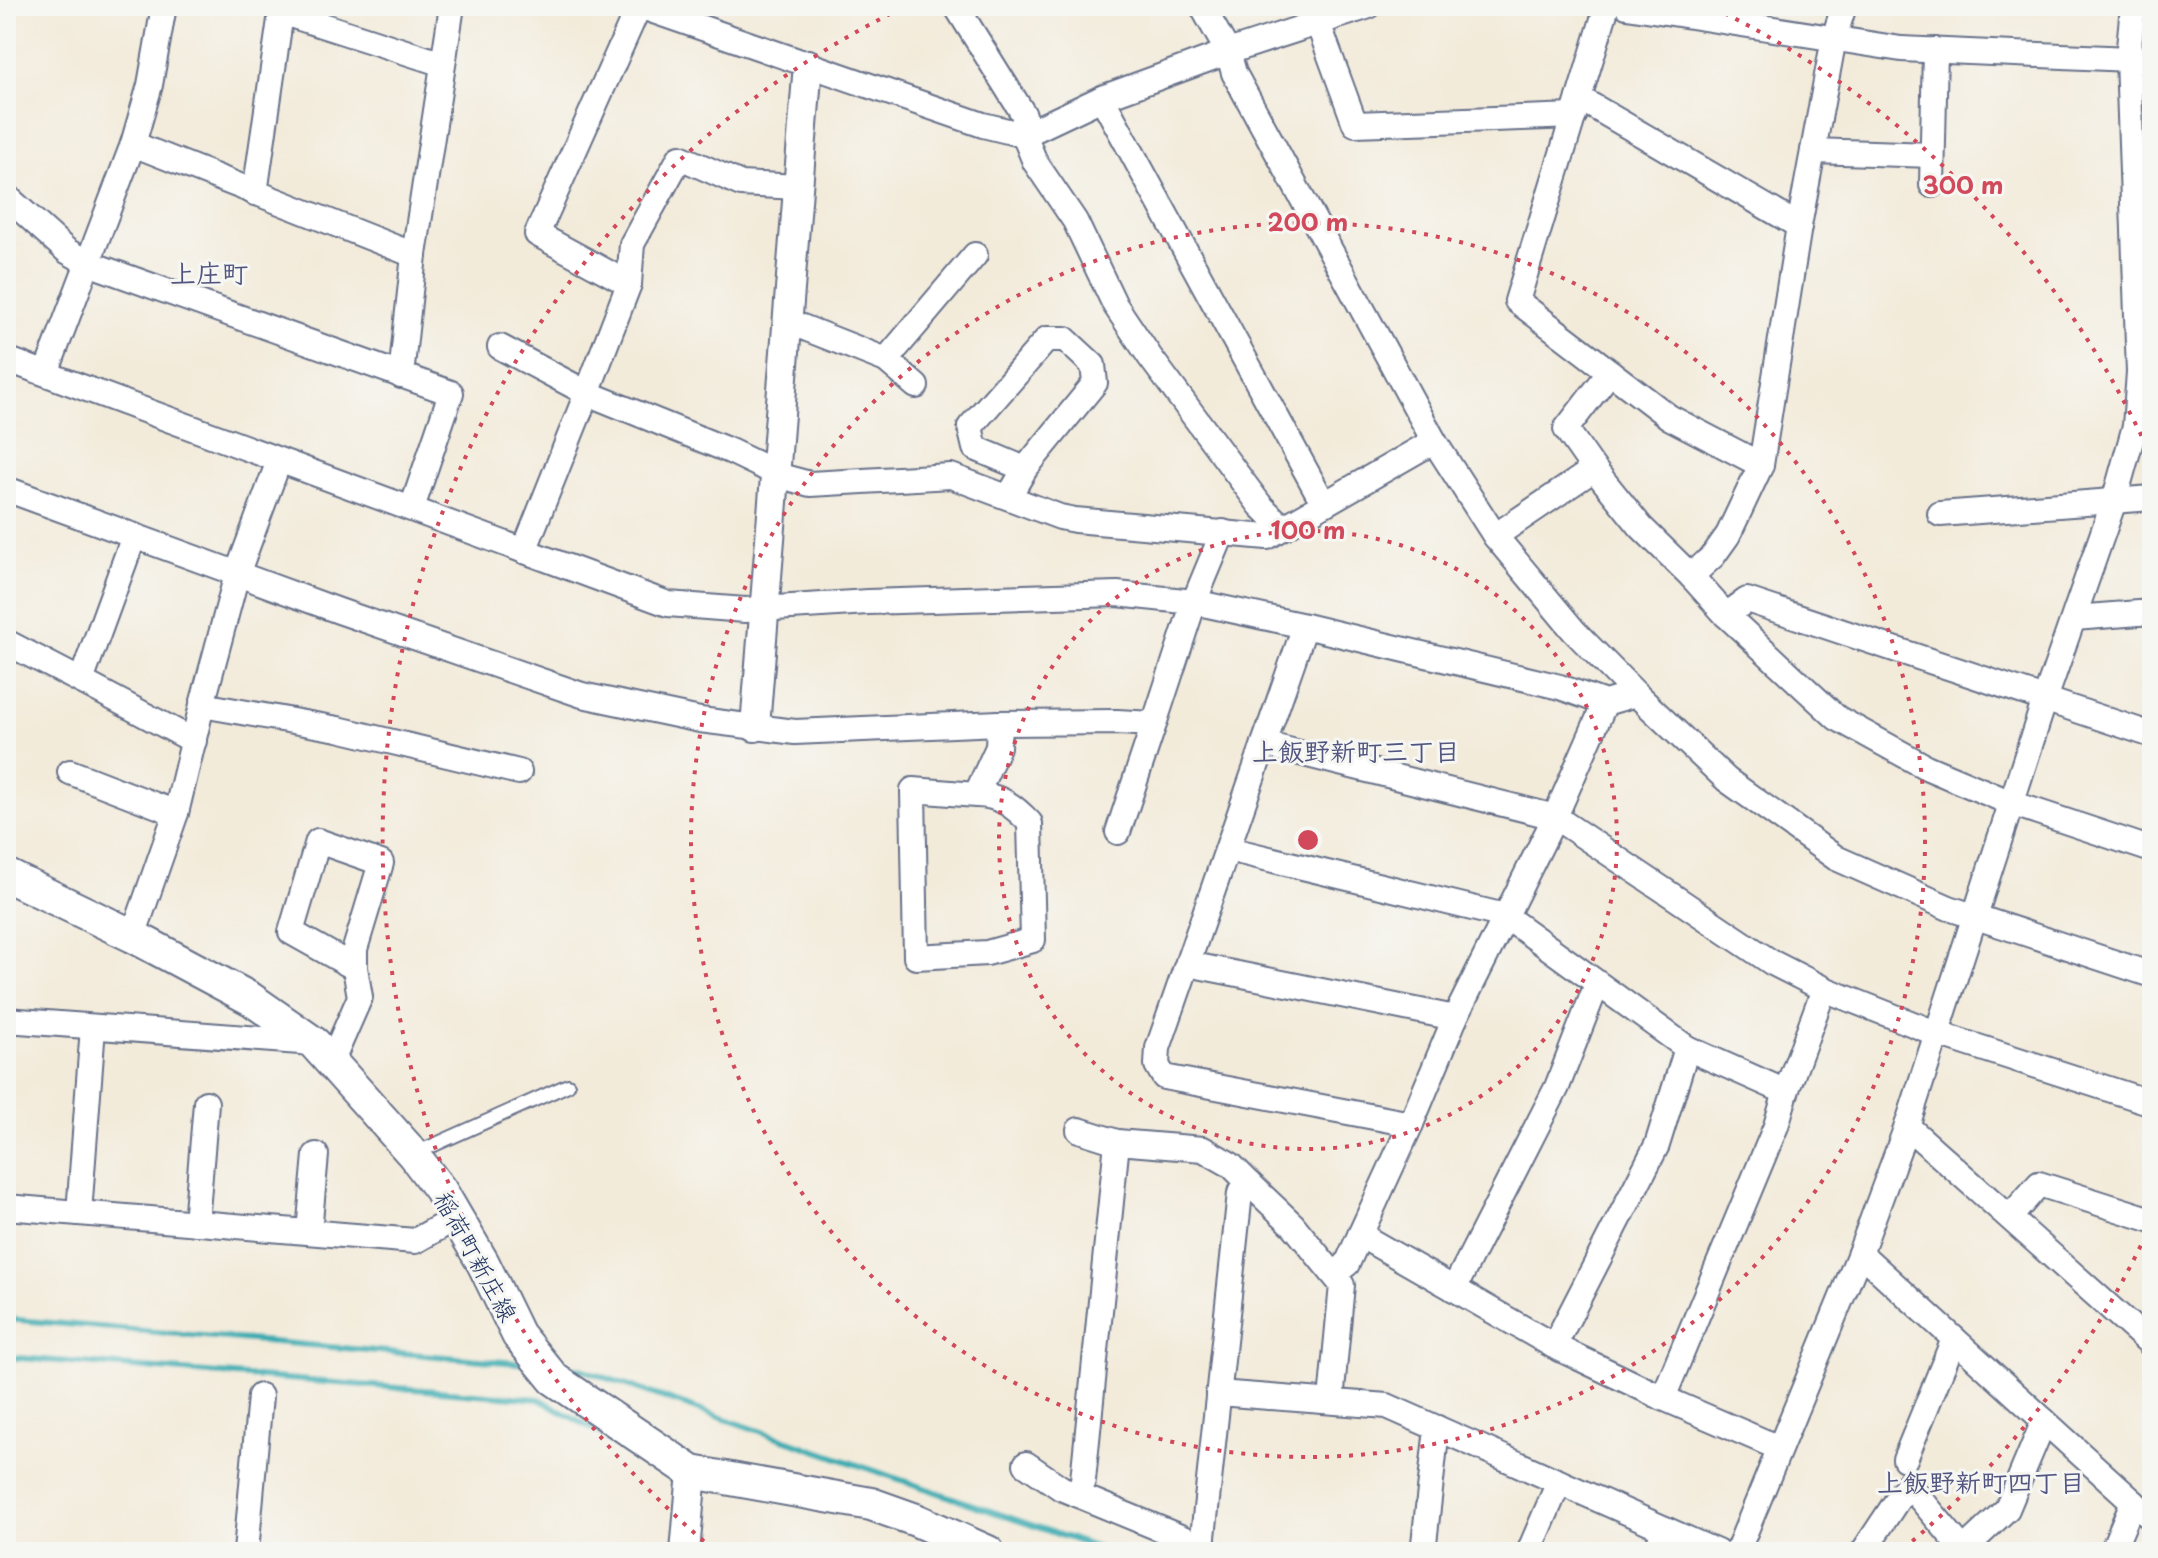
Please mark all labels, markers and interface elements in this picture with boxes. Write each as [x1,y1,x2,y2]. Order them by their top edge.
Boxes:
text: 300 m [1922,166,2004,202]
text: 200 m [1268,203,1348,239]
district label: 上庄町 [170,253,248,292]
text: 100 m [1271,511,1345,547]
district label: 上飯野新町三丁目 [1252,731,1460,770]
centre of rings [1294,826,1322,854]
street label: 稲荷町新庄線 [426,1184,527,1328]
district label: 上飯野新町四丁目 [1877,1462,2085,1501]

